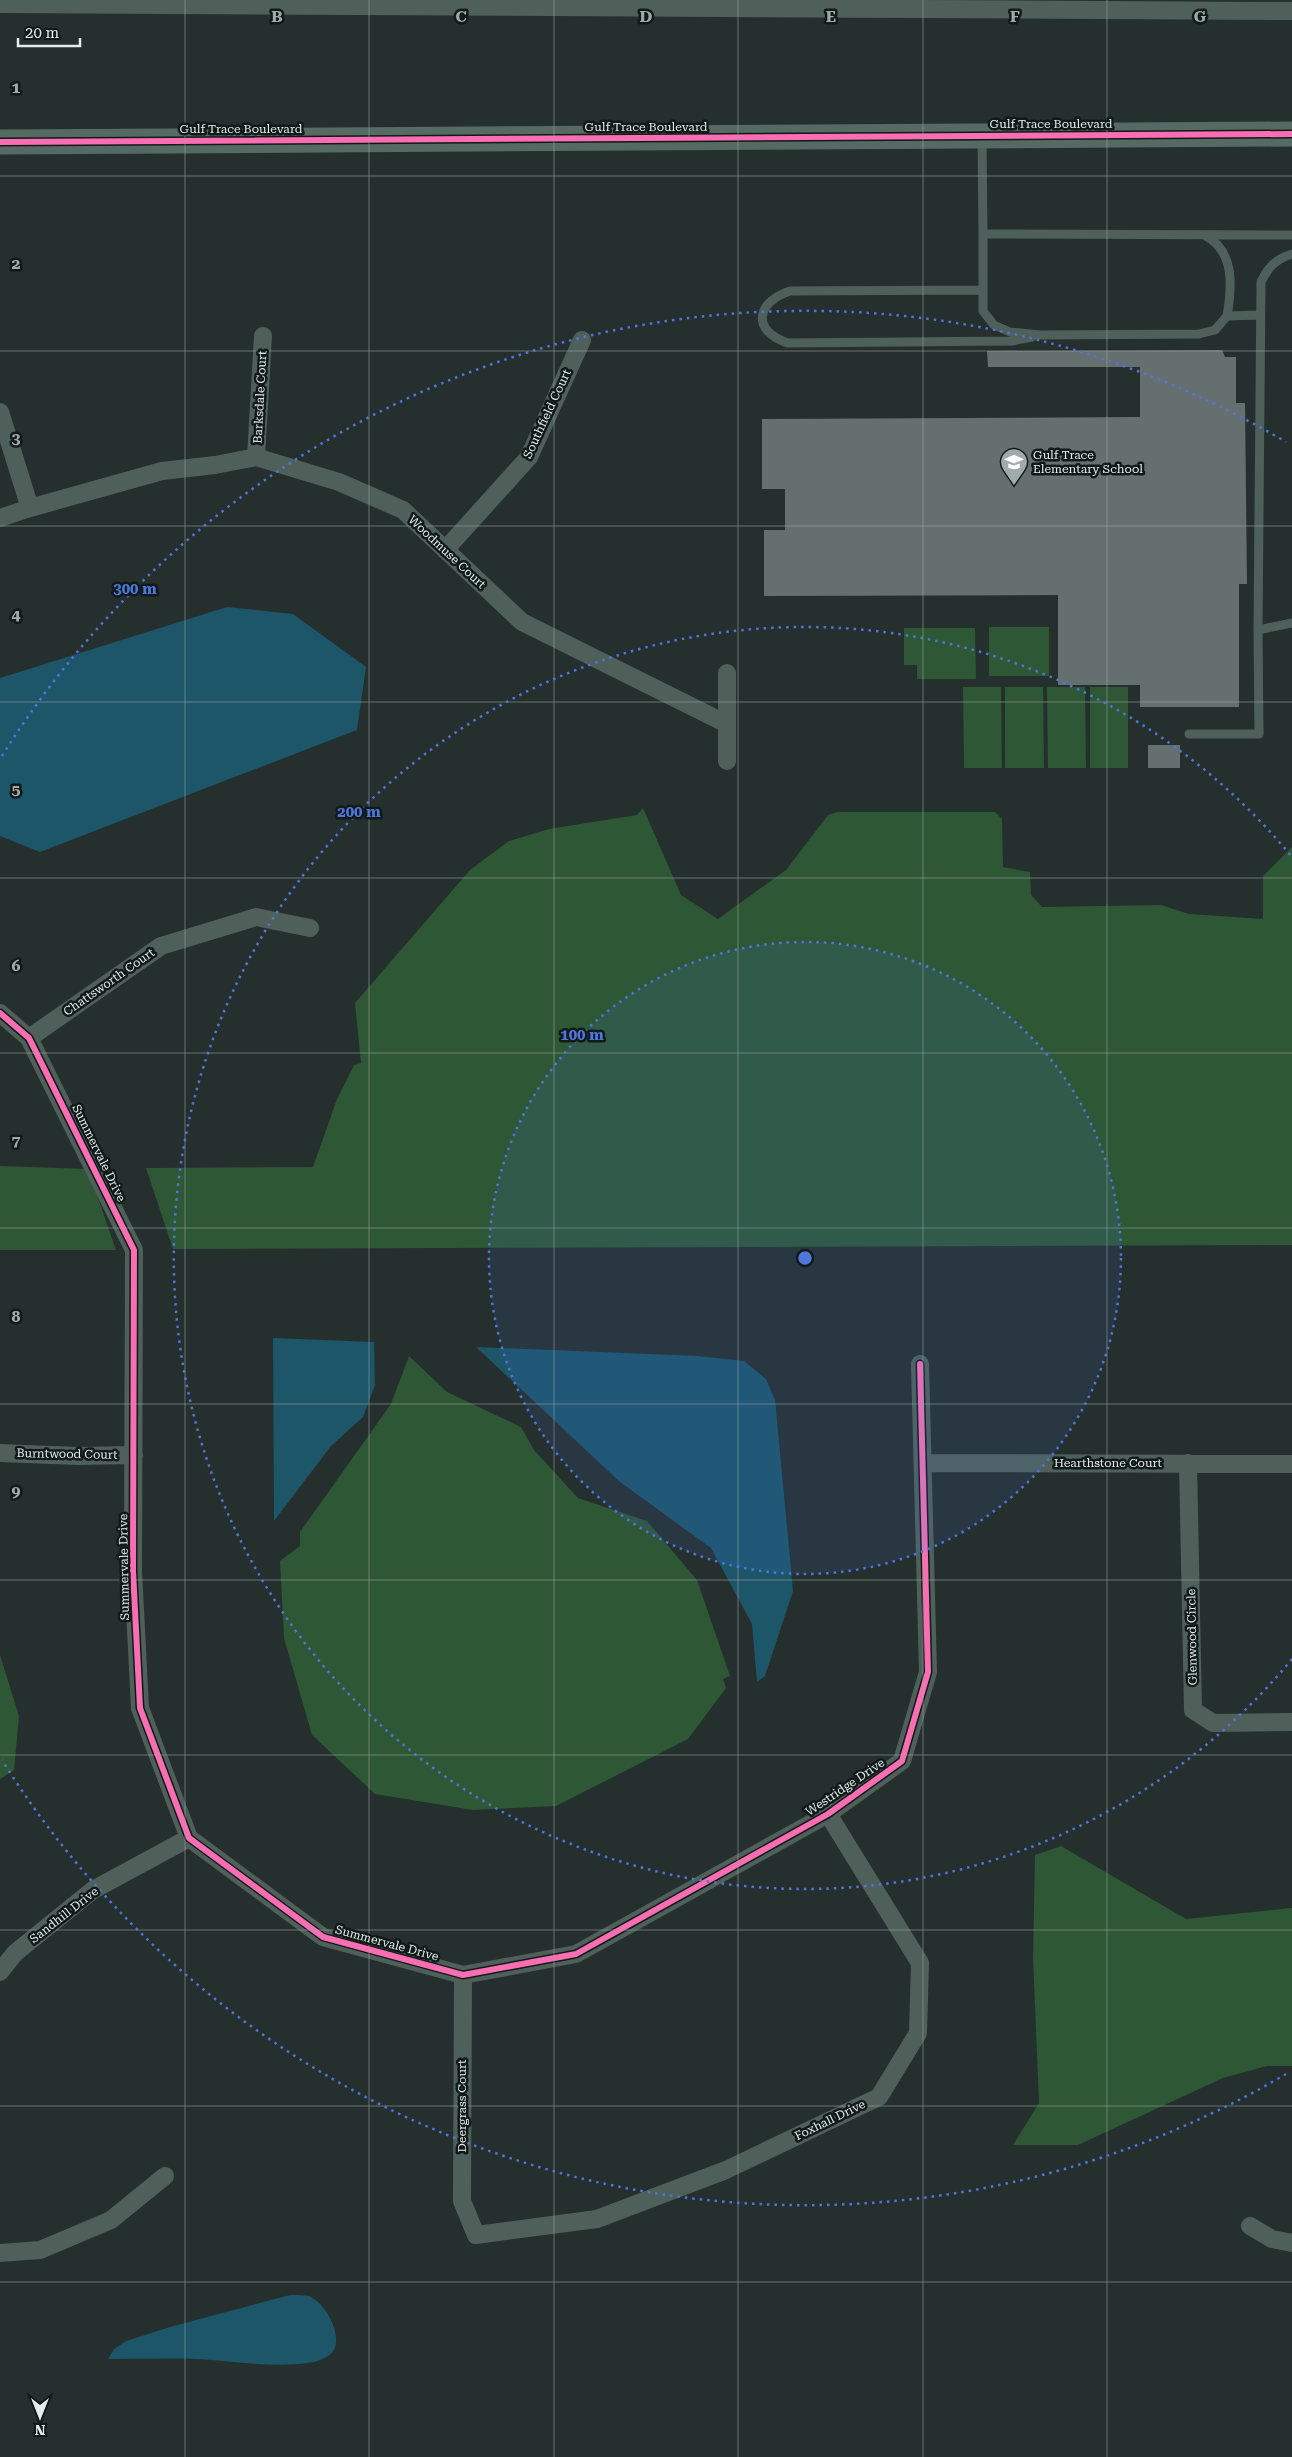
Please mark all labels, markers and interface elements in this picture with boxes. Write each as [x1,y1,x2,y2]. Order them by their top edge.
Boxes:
text: B [271,7,283,26]
text: C [455,7,467,26]
text: D [640,7,653,26]
text: E [826,7,836,26]
text: F [1010,7,1020,26]
text: G [1194,7,1207,26]
scale bar [18,15,80,47]
text: 20 m [25,24,60,42]
text: 1 [12,78,21,97]
street label: Gulf Trace Boulevard [990,117,1113,131]
street label: Gulf Trace Boulevard [585,120,708,134]
street label: Gulf Trace Boulevard [180,122,303,136]
text: 2 [12,254,21,273]
street label: Barksdale Court [251,350,269,444]
street label: Southfield Court [520,367,574,461]
text: 3 [12,429,21,448]
school or university icon: Gulf Trace Elementary School [999,447,1029,486]
place label: Gulf Trace Elementary School [1033,448,1143,476]
street label: Woodmuse Court [405,513,489,592]
text: 300 m [113,580,157,598]
text: 4 [12,605,21,624]
text: 5 [12,780,21,799]
text: 200 m [337,803,381,821]
street label: Chattsworth Court [61,945,158,1019]
text: 6 [12,956,21,975]
text: 100 m [560,1026,604,1044]
street label: Summervale Drive [69,1102,129,1204]
text: 7 [12,1131,21,1150]
centre of rings [796,1249,814,1267]
text: 8 [12,1307,21,1326]
street label: Burntwood Court [16,1446,118,1462]
street label: Hearthstone Court [1054,1456,1163,1470]
text: 9 [12,1482,21,1501]
street label: Summervale Drive [116,1513,132,1620]
street label: Glenwood Circle [1184,1588,1200,1685]
street label: Westridge Drive [803,1755,888,1819]
street label: Sandhill Drive [27,1884,101,1946]
street label: Summervale Drive [334,1922,441,1964]
street label: Deergrass Court [455,2059,469,2152]
street label: Foxhall Drive [792,2097,868,2143]
north arrow [15,2392,65,2442]
text: N [34,2422,45,2438]

